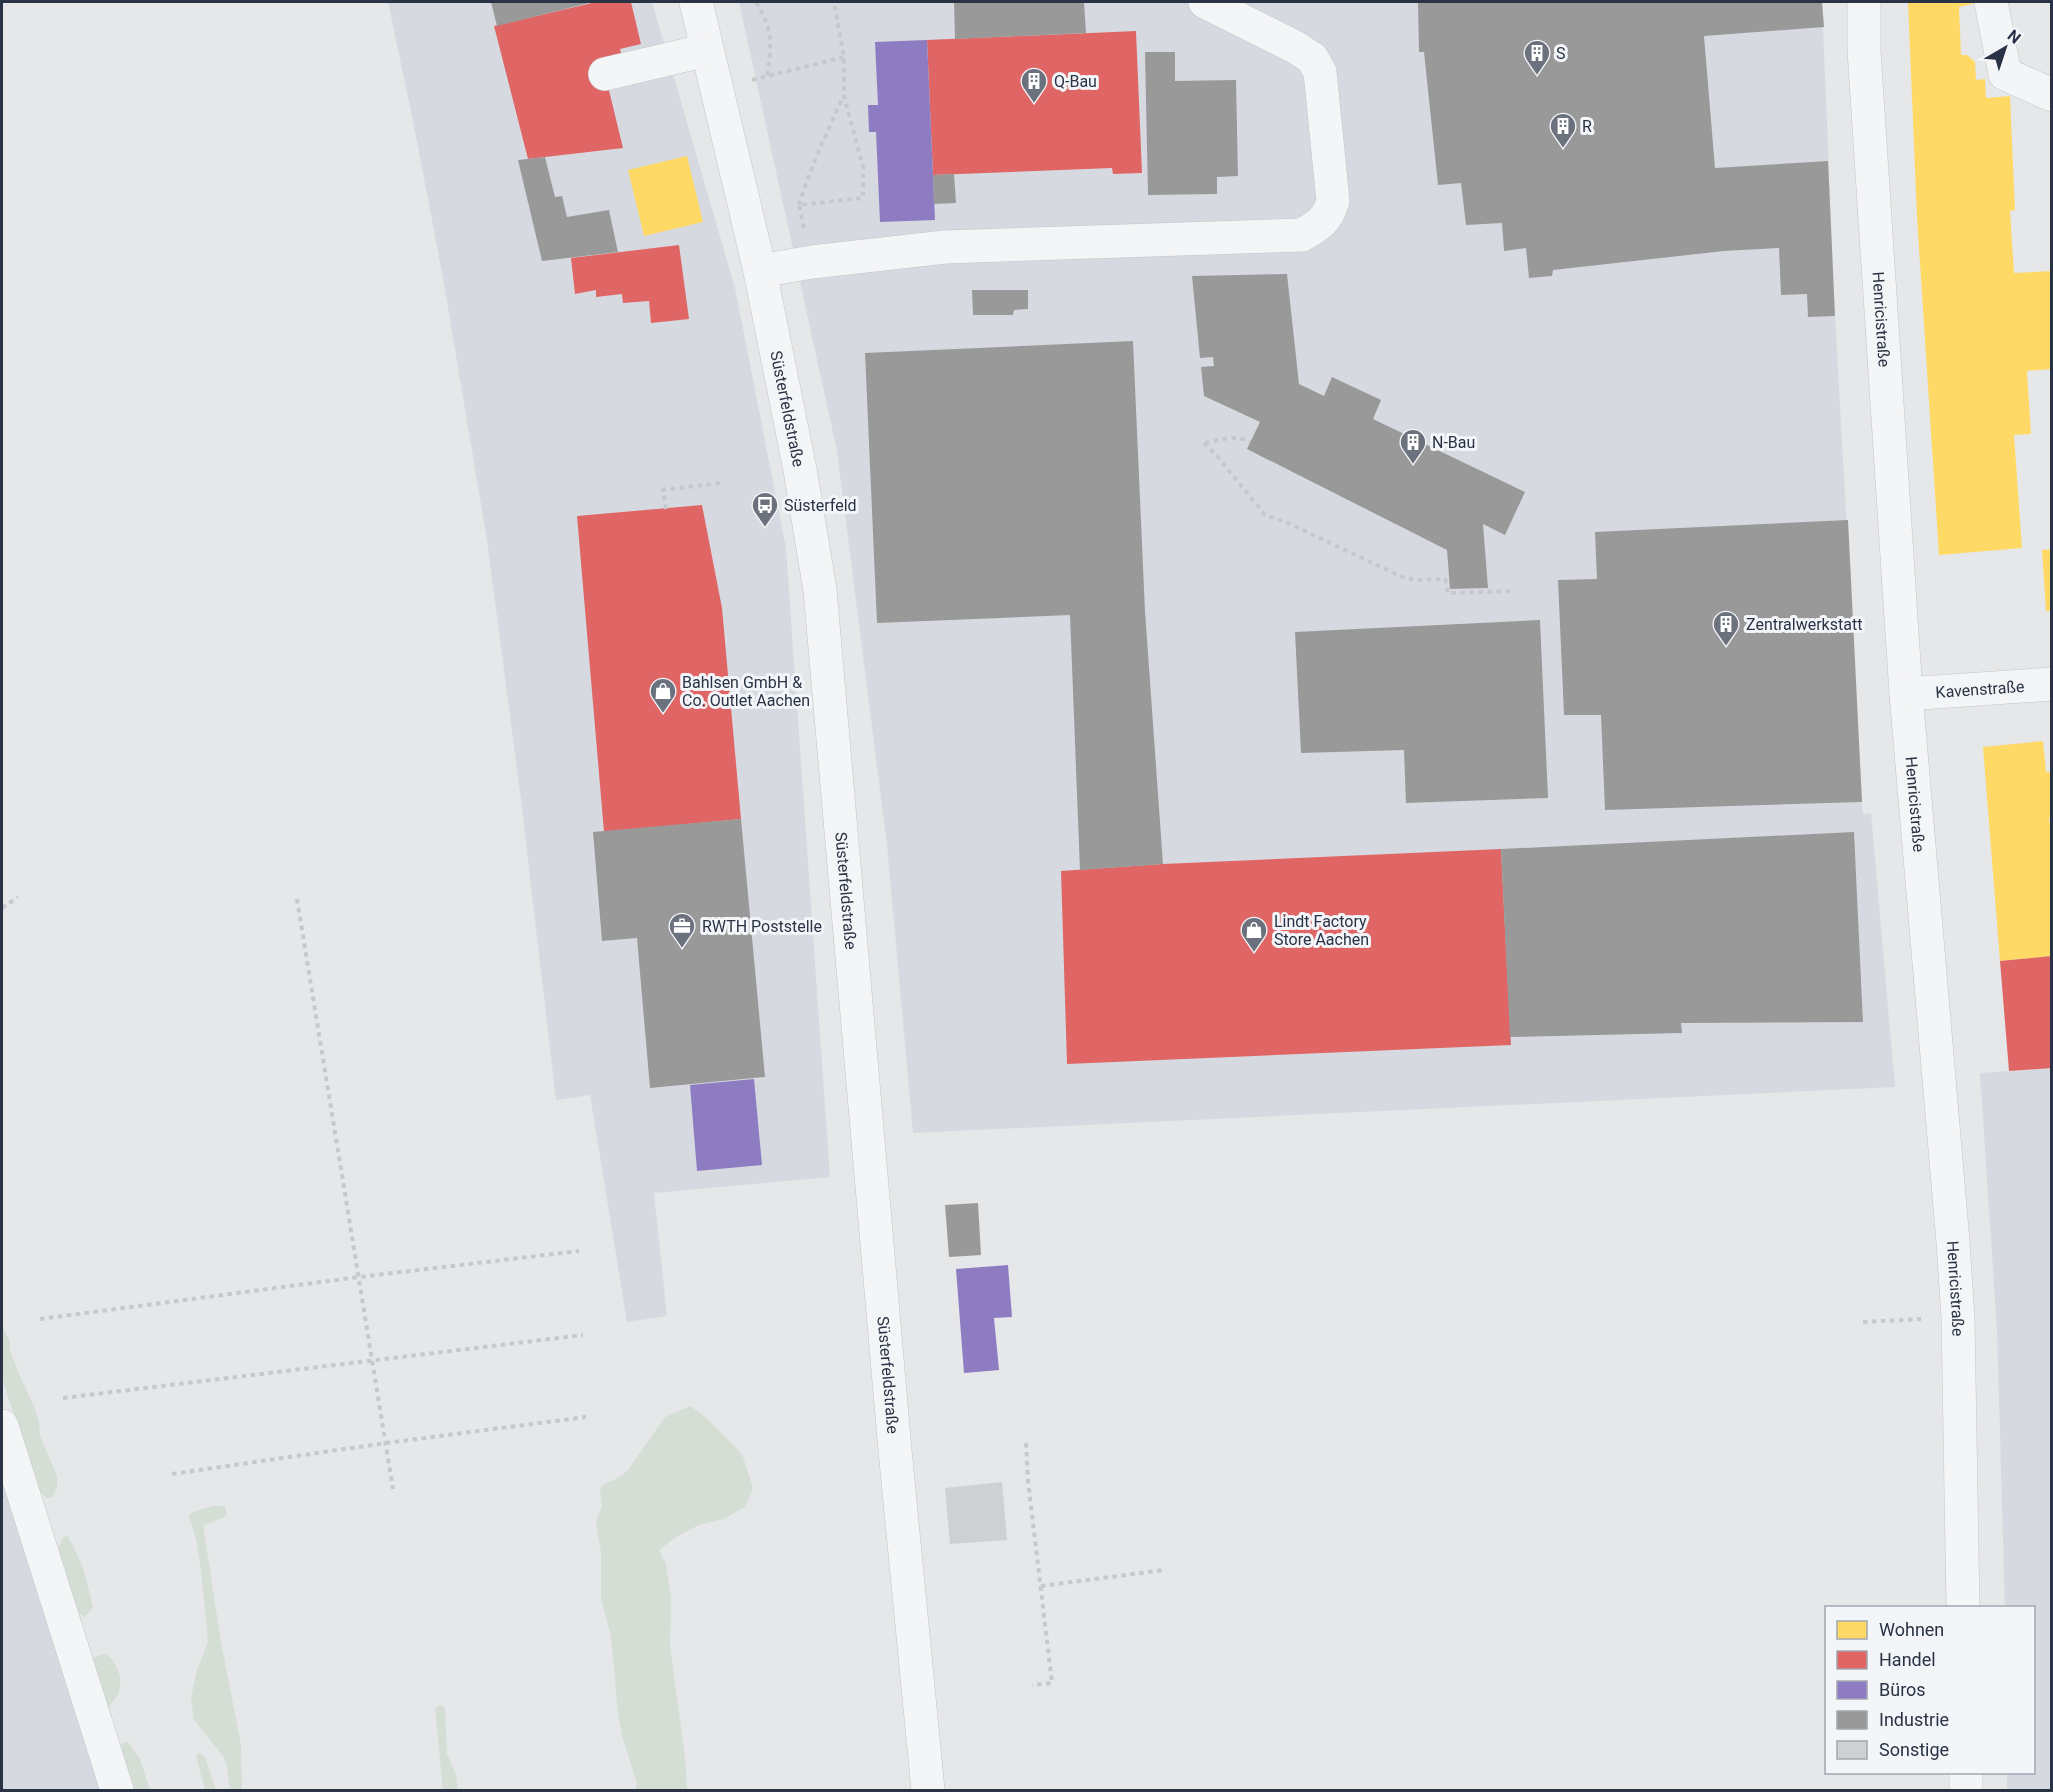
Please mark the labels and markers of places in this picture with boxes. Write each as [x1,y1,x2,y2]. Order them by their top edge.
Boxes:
building icon: S [1522,38,1552,76]
place label: S [1556,44,1566,63]
building icon: Q-Bau [1019,66,1049,104]
place label: Q-Bau [1054,72,1097,91]
building icon: R [1548,111,1578,149]
place label: R [1582,117,1592,136]
building icon: N-Bau [1398,427,1428,465]
place label: N-Bau [1432,433,1475,452]
bus stop icon: Süsterfeld [750,490,780,528]
place label: Süsterfeld [784,496,857,515]
building icon: Zentralwerkstatt [1711,609,1741,647]
place label: Zentralwerkstatt [1746,615,1862,634]
place label: Bahlsen GmbH & Co. Outlet Aachen [682,673,810,710]
shop icon: Bahlsen GmbH & Co. Outlet Aachen [648,676,678,714]
office icon: RWTH Poststelle [667,911,697,949]
place label: Lindt Factory Store Aachen [1274,912,1369,949]
shop icon: Lindt Factory Store Aachen [1239,915,1269,953]
place label: RWTH Poststelle [702,917,822,936]

